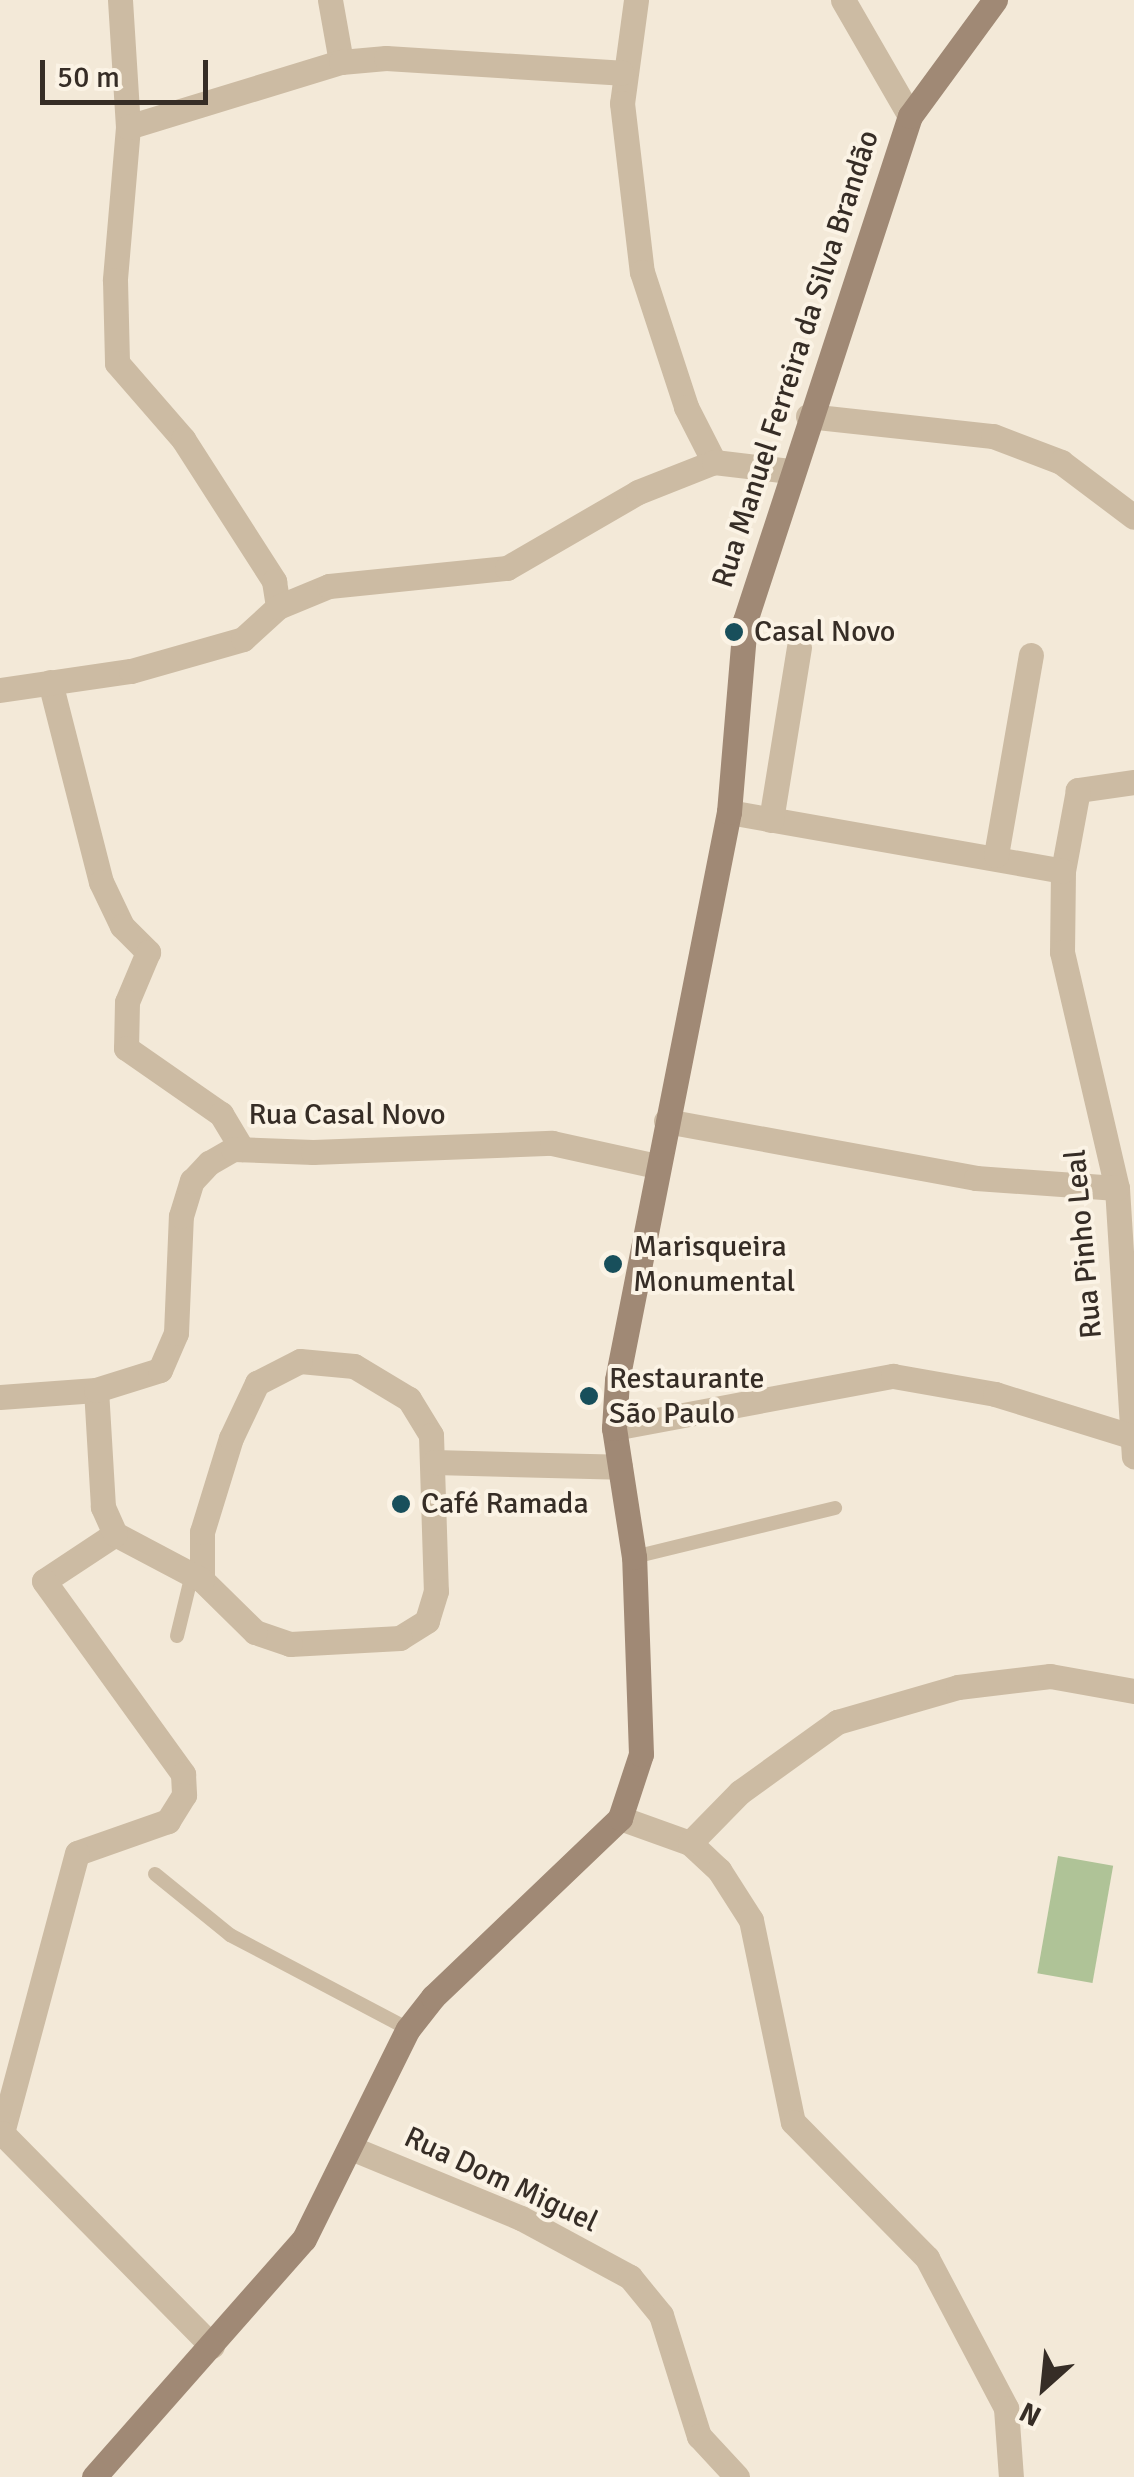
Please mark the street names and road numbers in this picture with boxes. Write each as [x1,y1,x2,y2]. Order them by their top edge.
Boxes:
street label: Rua Manuel Ferreira da Silva Brandão [705,126,887,592]
street label: Rua Casal Novo [249,1097,445,1133]
street label: Rua Pinho Leal [1058,1148,1110,1340]
street label: Rua Dom Miguel [398,2119,604,2241]

